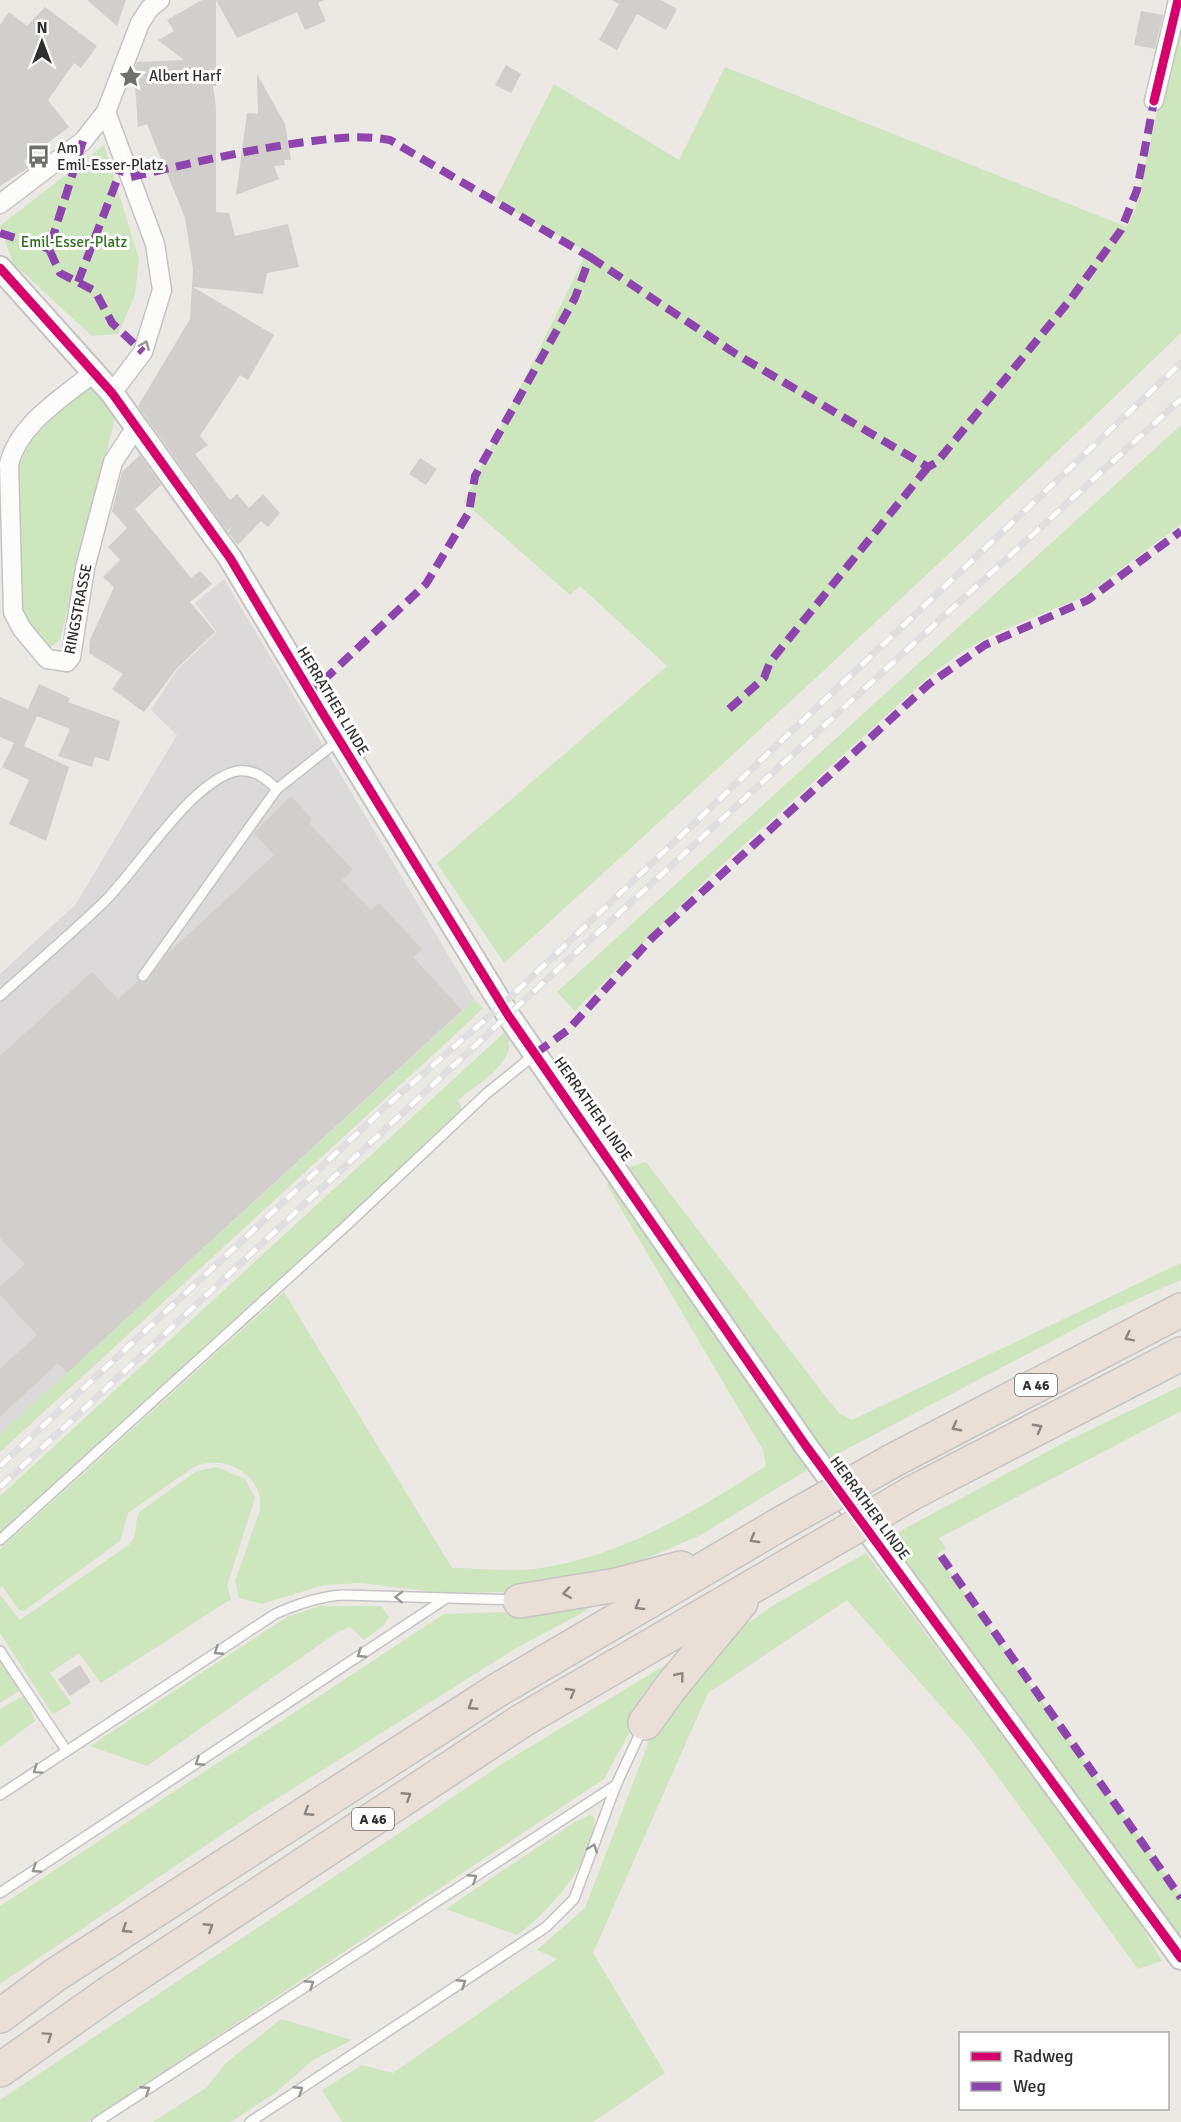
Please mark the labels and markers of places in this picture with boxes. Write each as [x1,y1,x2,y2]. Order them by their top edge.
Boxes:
place icon: Albert Harf [118,63,144,89]
place label: Albert Harf [149,67,222,85]
place label: Am Emil-Esser-Platz [57,139,164,174]
bus stop icon: Am Emil-Esser-Platz [26,144,52,170]

